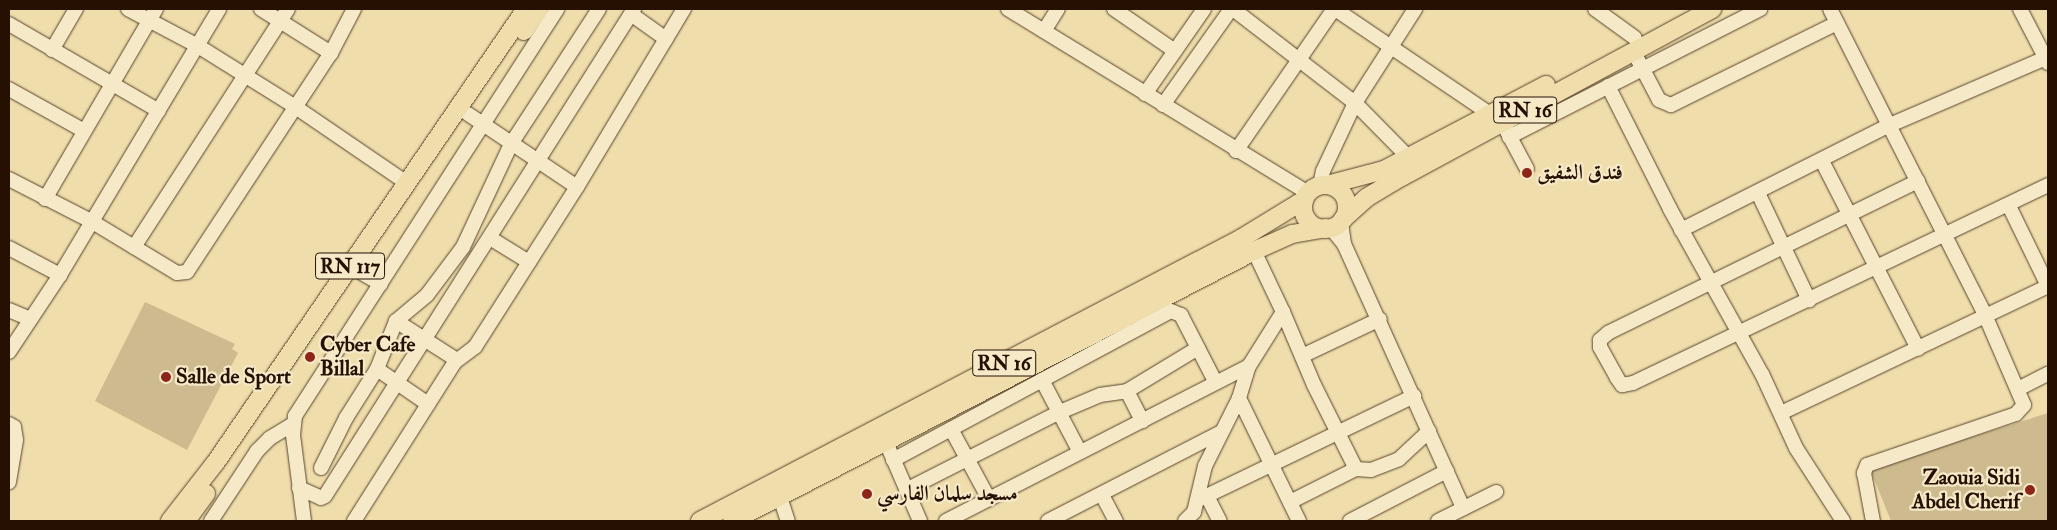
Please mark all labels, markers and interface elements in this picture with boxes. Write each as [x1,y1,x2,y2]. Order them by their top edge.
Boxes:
road number: RN 16 [1492,92,1558,128]
place label: فندق الشفيق [1537,160,1623,186]
marker: فندق الشفيق [1521,167,1533,179]
road number: RN 117 [315,248,385,284]
place label: Cyber Cafe Billal [320,332,415,382]
road number: RN 16 [972,346,1036,380]
marker: Cyber Cafe Billal [304,351,316,363]
place label: Salle de Sport [176,364,291,390]
marker: Salle de Sport [160,371,172,383]
place label: Zaouia Sidi Abdel Cherif [1912,465,2020,515]
place label: مسجد سلمان الفارسي [877,481,1018,507]
marker: Zaouia Sidi Abdel Cherif [2024,484,2036,496]
marker: مسجد سلمان الفارسي [861,488,873,500]

